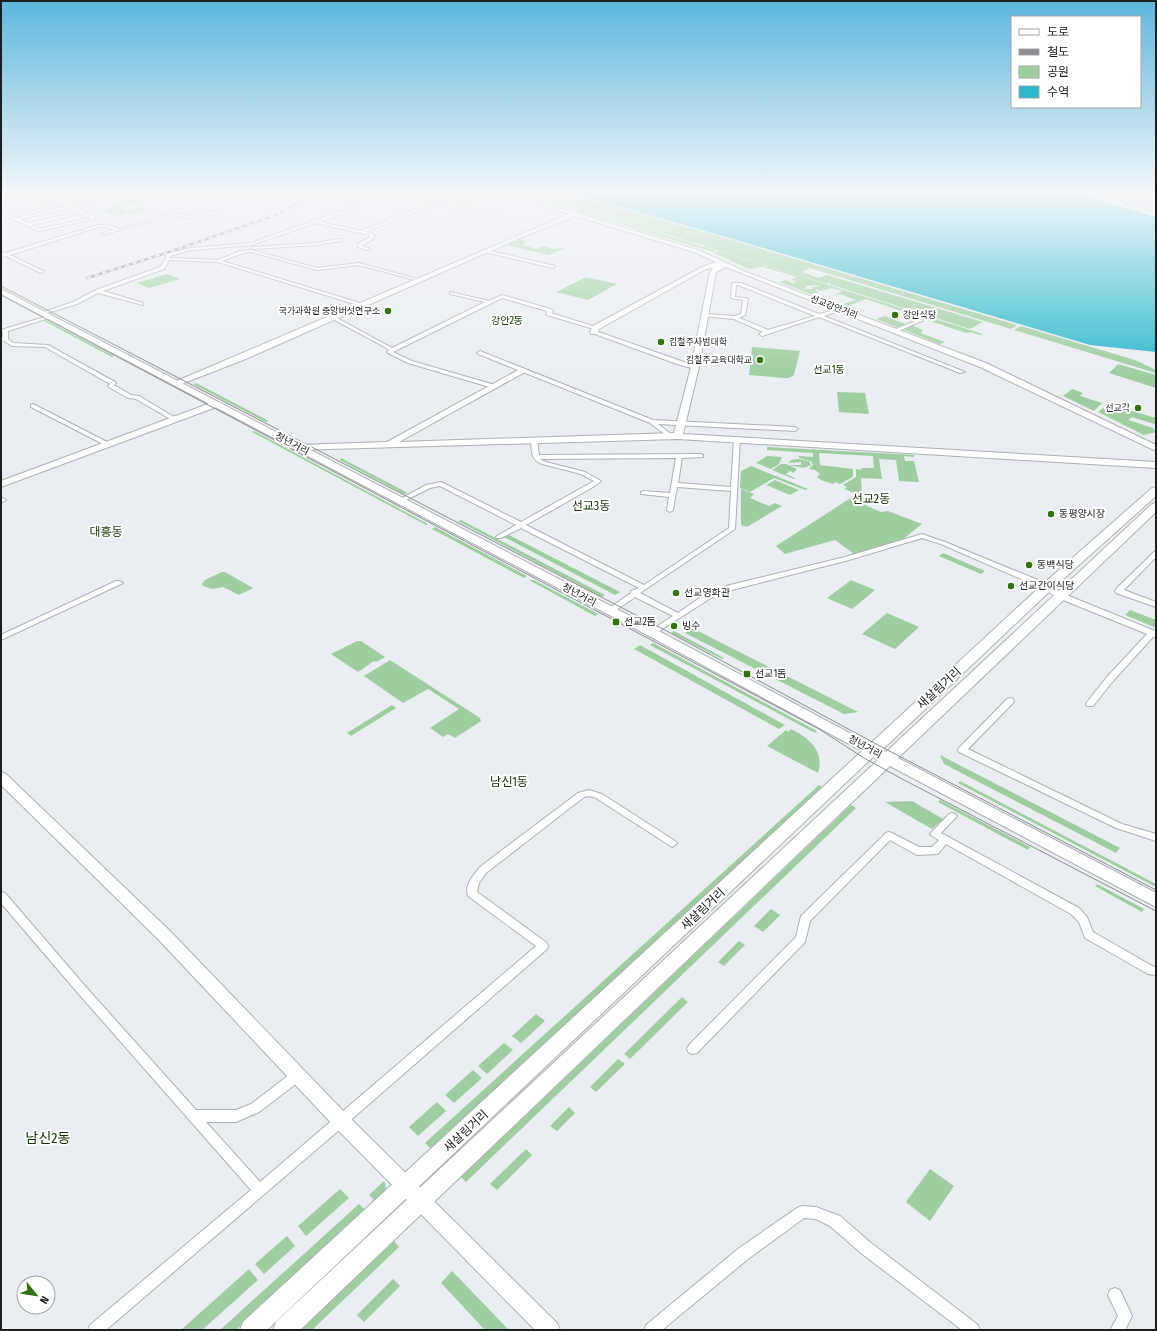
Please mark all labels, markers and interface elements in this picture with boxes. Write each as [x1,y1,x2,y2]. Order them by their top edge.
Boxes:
legend [1011,16,1141,108]
text: 도로 [1047,25,1069,39]
text: 철도 [1047,45,1069,59]
text: 공원 [1047,65,1069,79]
text: 수역 [1047,85,1069,99]
street label: 선교강안거리 [809,293,859,321]
place label: 국가과학원 중앙버섯연구소 [279,305,381,316]
marker: 국가과학원 중앙버섯연구소 [383,306,393,316]
marker: 강안식당 [890,310,900,320]
place label: 강안식당 [903,310,937,320]
district label: 강안2동 [491,315,523,327]
place label: 김철주사범대학 [669,336,728,347]
marker: 김철주사범대학 [656,337,666,347]
place label: 김철주교육대학교 [686,354,752,365]
marker: 김철주교육대학교 [755,355,765,365]
district label: 선교1동 [813,364,845,376]
place label: 선교각 [1105,403,1130,413]
marker: 선교각 [1133,403,1143,413]
street label: 청년거리 [273,430,311,458]
district label: 선교2동 [852,492,890,506]
district label: 선교3동 [572,499,610,513]
place label: 동평양시장 [1059,508,1105,520]
marker: 동평양시장 [1046,509,1056,519]
district label: 대흥동 [89,525,123,539]
place label: 동백식당 [1037,559,1074,571]
marker: 동백식당 [1024,560,1034,570]
place label: 선교간이식당 [1019,580,1074,592]
street label: 청년거리 [560,581,598,609]
marker: 선교간이식당 [1006,581,1016,591]
place label: 선교영화관 [684,587,731,599]
marker: 선교영화관 [671,588,681,598]
place label: 선교2돔 [624,616,656,628]
marker: 선교2돔 [611,617,621,627]
place label: 빙수 [682,620,700,632]
marker: 빙수 [669,621,679,631]
street label: 새살림거리 [914,664,964,712]
place label: 선교1돔 [755,668,787,680]
marker: 선교1돔 [742,669,752,679]
street label: 청년거리 [846,733,884,761]
district label: 남신1동 [490,775,528,789]
street label: 새살림거리 [678,885,728,933]
street label: 새살림거리 [441,1107,491,1155]
district label: 남신2동 [26,1130,71,1147]
north arrow [16,1275,56,1315]
text: N [37,1294,52,1306]

